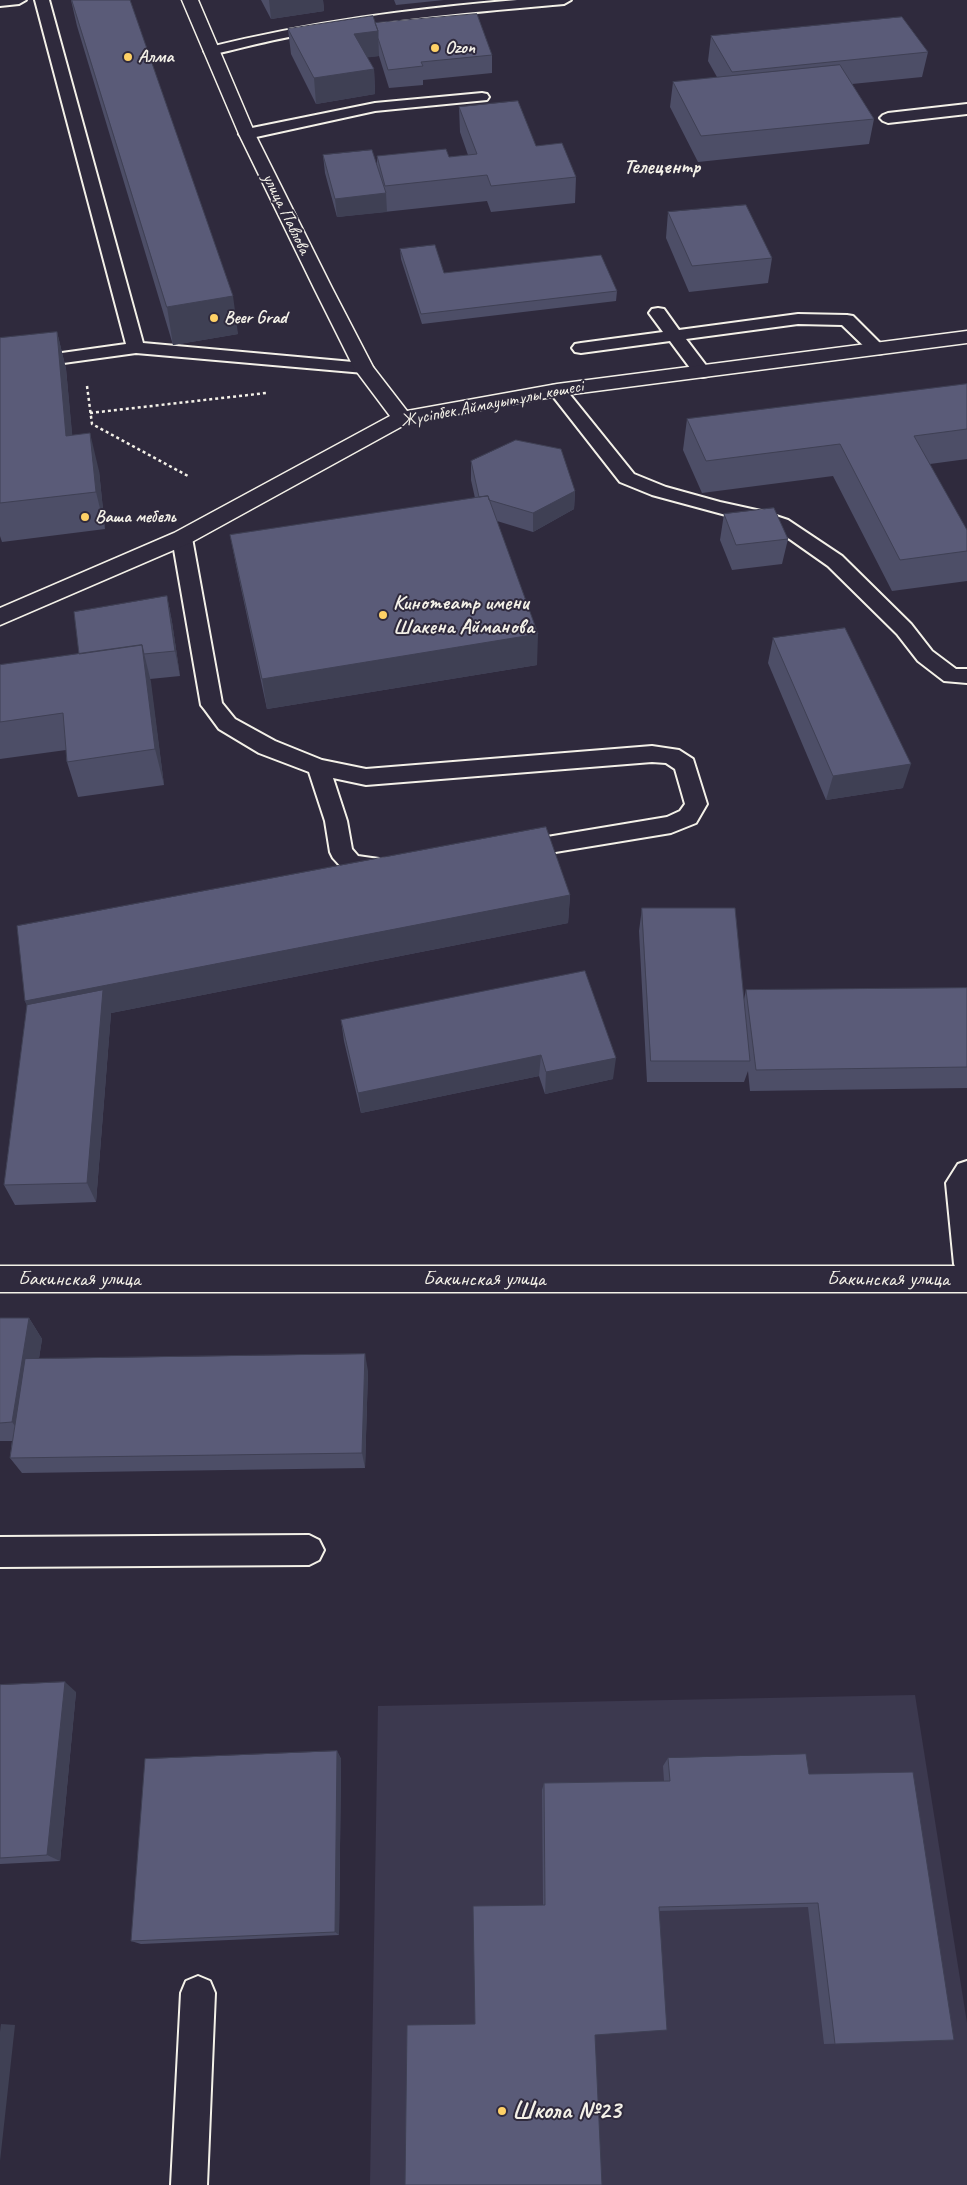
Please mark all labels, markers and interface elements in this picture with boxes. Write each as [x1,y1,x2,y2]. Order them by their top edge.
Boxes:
place label: Ozon [445,37,475,59]
marker: Ozon [429,42,441,54]
place label: Алма [138,46,174,68]
marker: Алма [122,51,134,63]
district label: Телецентр [624,154,700,180]
street label: улица Павлова [257,170,315,258]
place label: Beer Grad [224,307,287,329]
marker: Beer Grad [208,312,220,324]
street label: Жүсіпбек Аймауытұлы көшесі [399,376,585,432]
place label: Ваша мебель [95,506,176,528]
marker: Ваша мебель [79,511,91,523]
place label: Кинотеатр имени Шакена Айманова [393,590,534,640]
marker: Кинотеатр имени Шакена Айманова [377,609,389,621]
street label: Бакинская улица [18,1266,140,1292]
street label: Бакинская улица [423,1266,545,1292]
street label: Бакинская улица [827,1266,949,1292]
place label: Школа №23 [512,2096,621,2126]
marker: Школа №23 [496,2105,508,2117]

